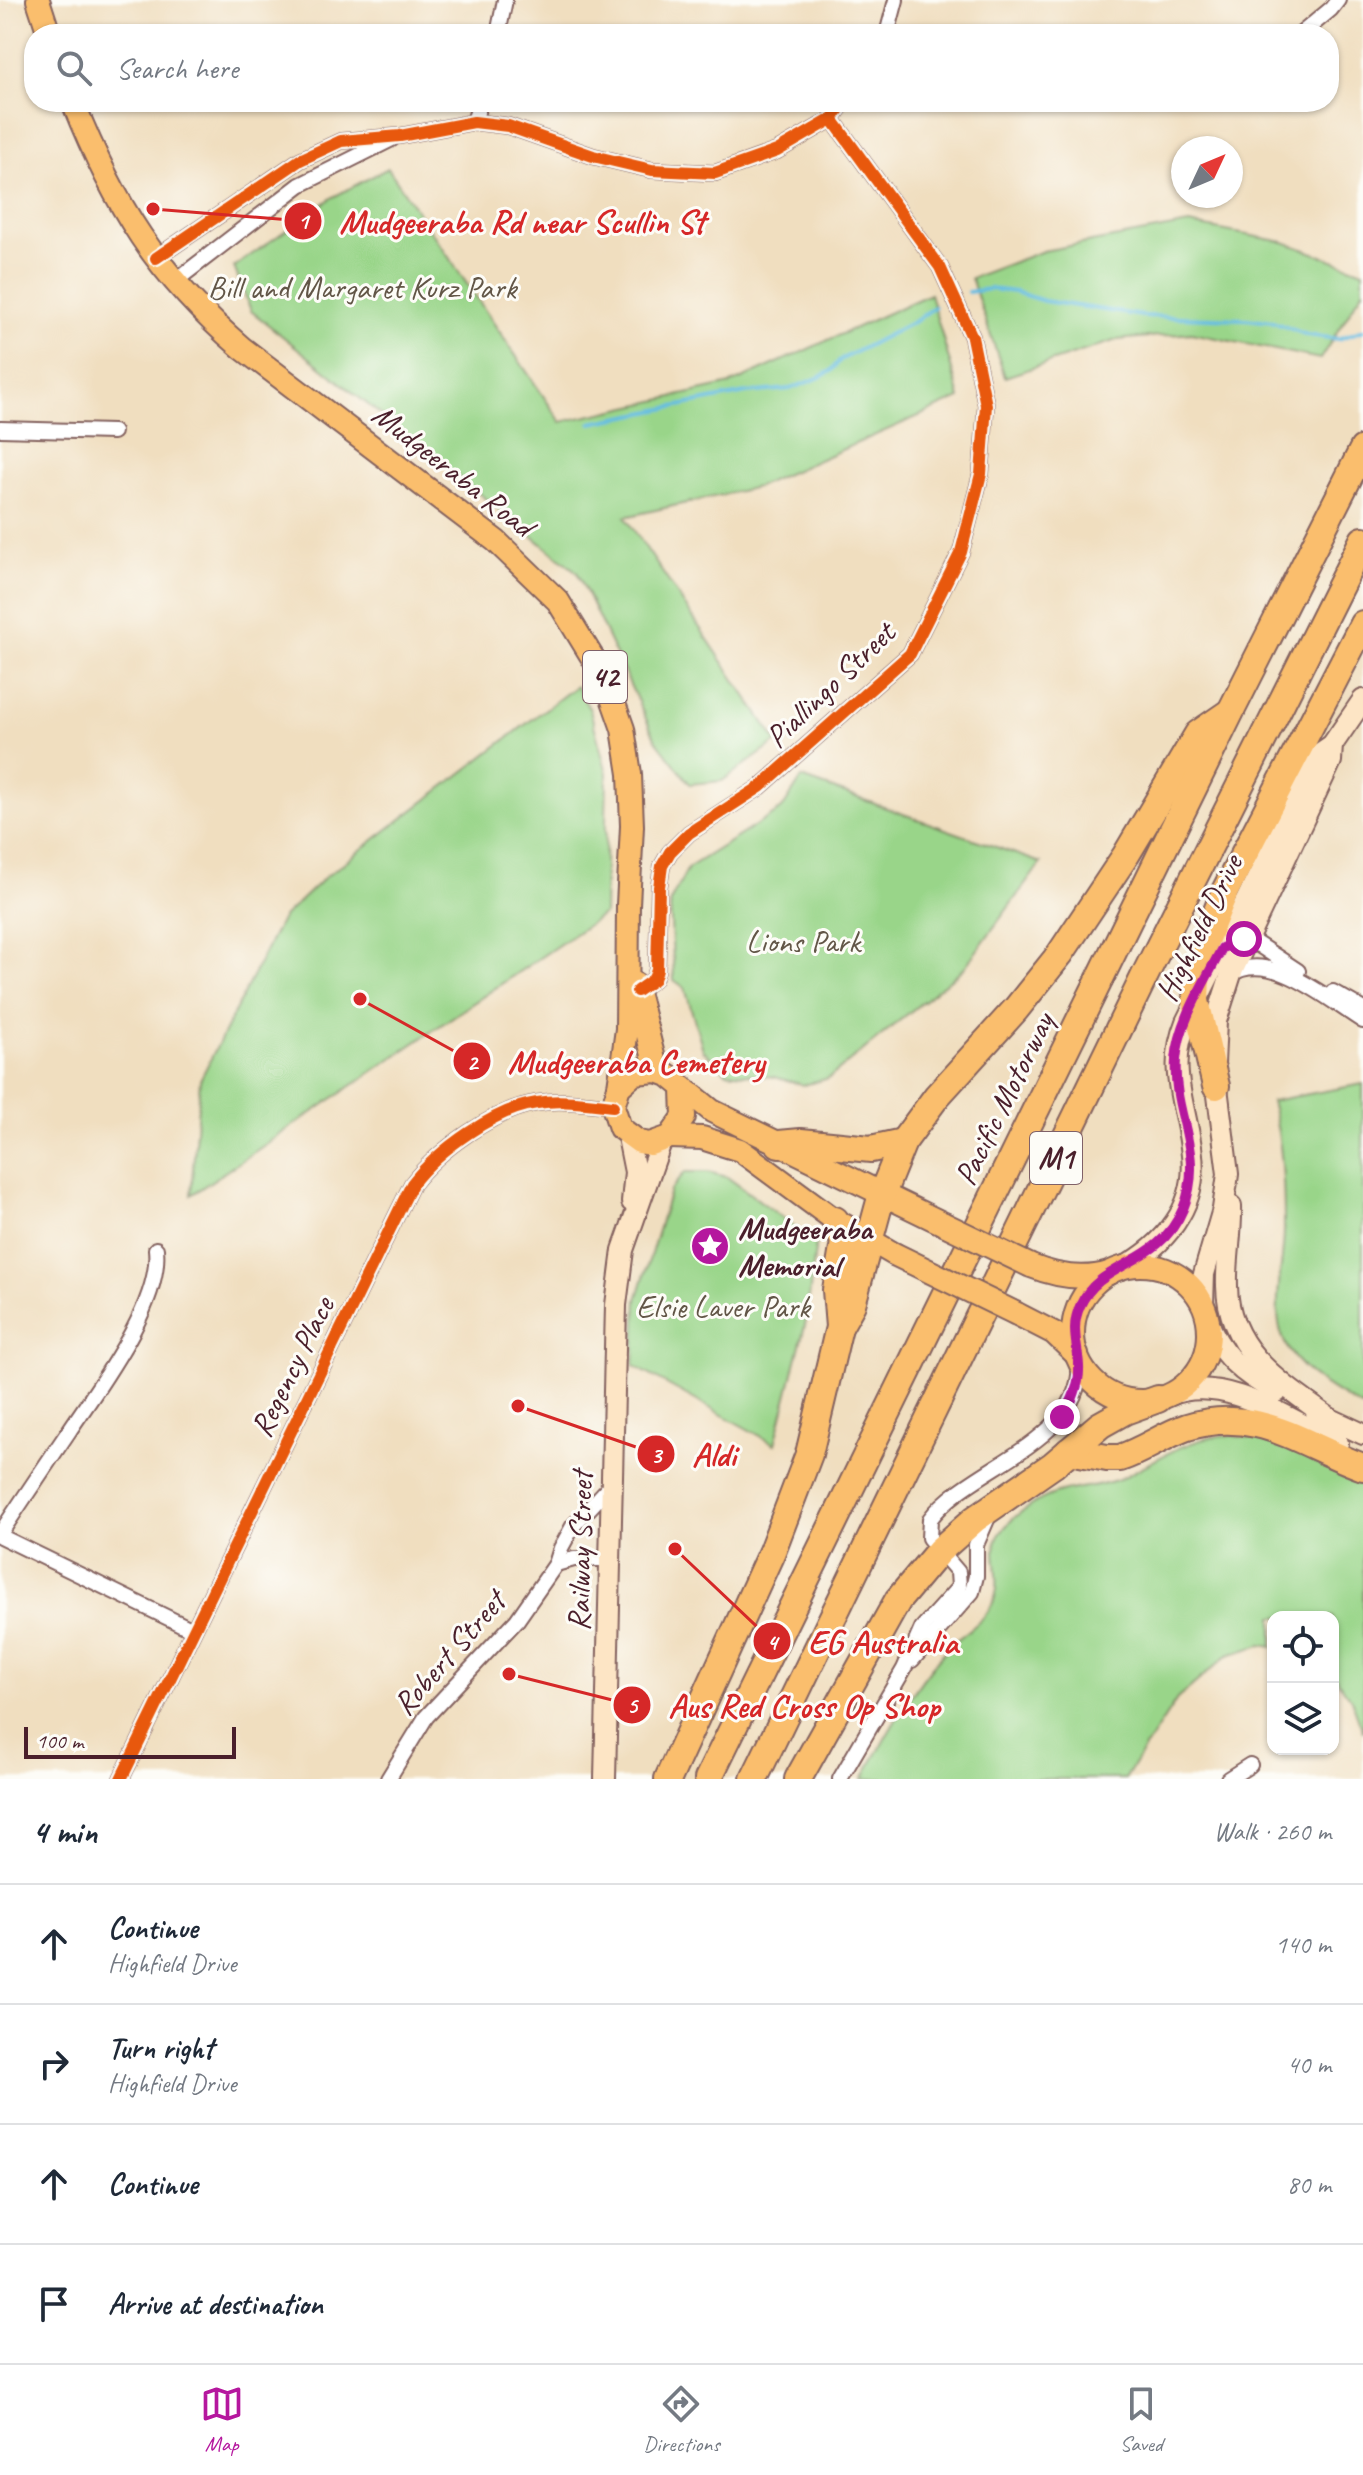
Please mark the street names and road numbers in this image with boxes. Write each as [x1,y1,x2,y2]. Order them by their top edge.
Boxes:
street label: Mudgeeraba Road [364,394,546,549]
street label: Piallingo Street [757,611,906,757]
road number: 42 [583,651,627,703]
street label: Highfield Drive [1146,846,1253,1008]
street label: Pacific Motorway [945,1003,1065,1192]
road number: M1 [1030,1132,1082,1184]
street label: Regency Place [241,1288,345,1444]
street label: Railway Street [558,1466,602,1631]
street label: Robert Street [384,1579,517,1724]

